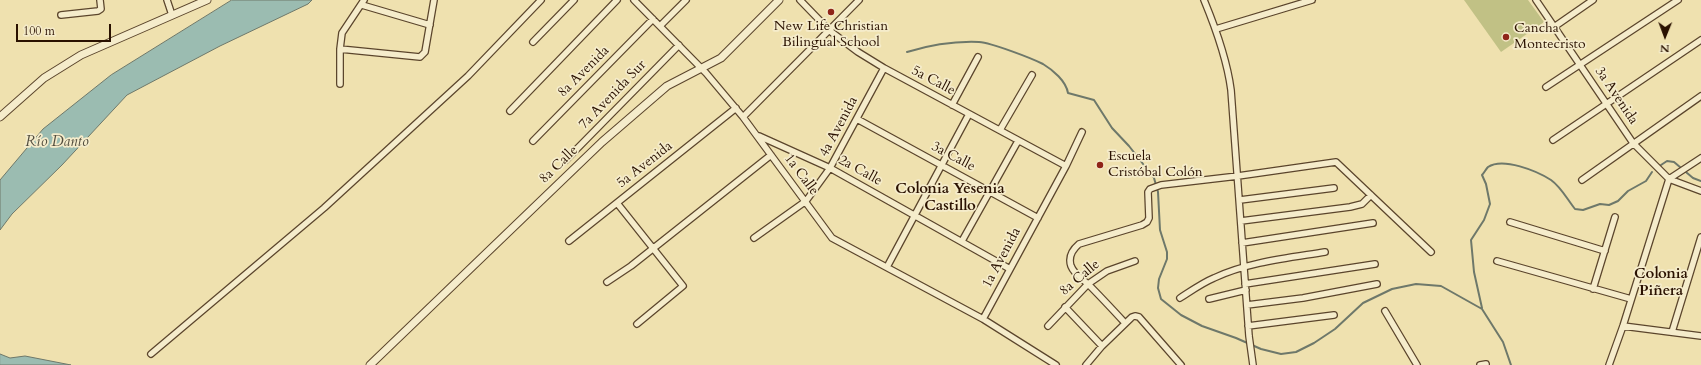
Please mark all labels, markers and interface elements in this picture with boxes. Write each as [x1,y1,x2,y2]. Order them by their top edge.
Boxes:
marker: New Life Christian Bilingual School [826,7,836,17]
scale bar [18,16,113,42]
north arrow [1645,16,1685,56]
place label: New Life Christian Bilingual School [774,19,888,52]
place label: Cancha Montecristo [1514,21,1586,54]
text: 100 m [23,23,55,39]
marker: Cancha Montecristo [1501,32,1511,42]
text: N [1660,41,1670,56]
street label: 8a Avenida [555,43,613,101]
street label: 7a Avenida Sur [576,57,650,133]
street label: 5a Calle [908,62,958,100]
street label: 3a Avenida [1591,64,1641,128]
street label: 4a Avenida [816,94,862,160]
water label: Río Danto [25,134,89,152]
street label: 5a Avenida [614,138,676,192]
street label: 3a Calle [928,138,978,176]
street label: 8a Calle [536,143,582,187]
place label: Escuela Cristóbal Colón [1108,149,1203,182]
street label: 1a Calle [780,151,822,199]
street label: 2a Calle [835,152,885,190]
marker: Escuela Cristóbal Colón [1095,160,1105,170]
district label: Colonia Yesenia Castillo [895,181,1005,216]
street label: 1a Avenida [979,225,1025,291]
street label: 8a Calle [1057,256,1103,300]
district label: Colonia Piñera [1634,266,1688,301]

